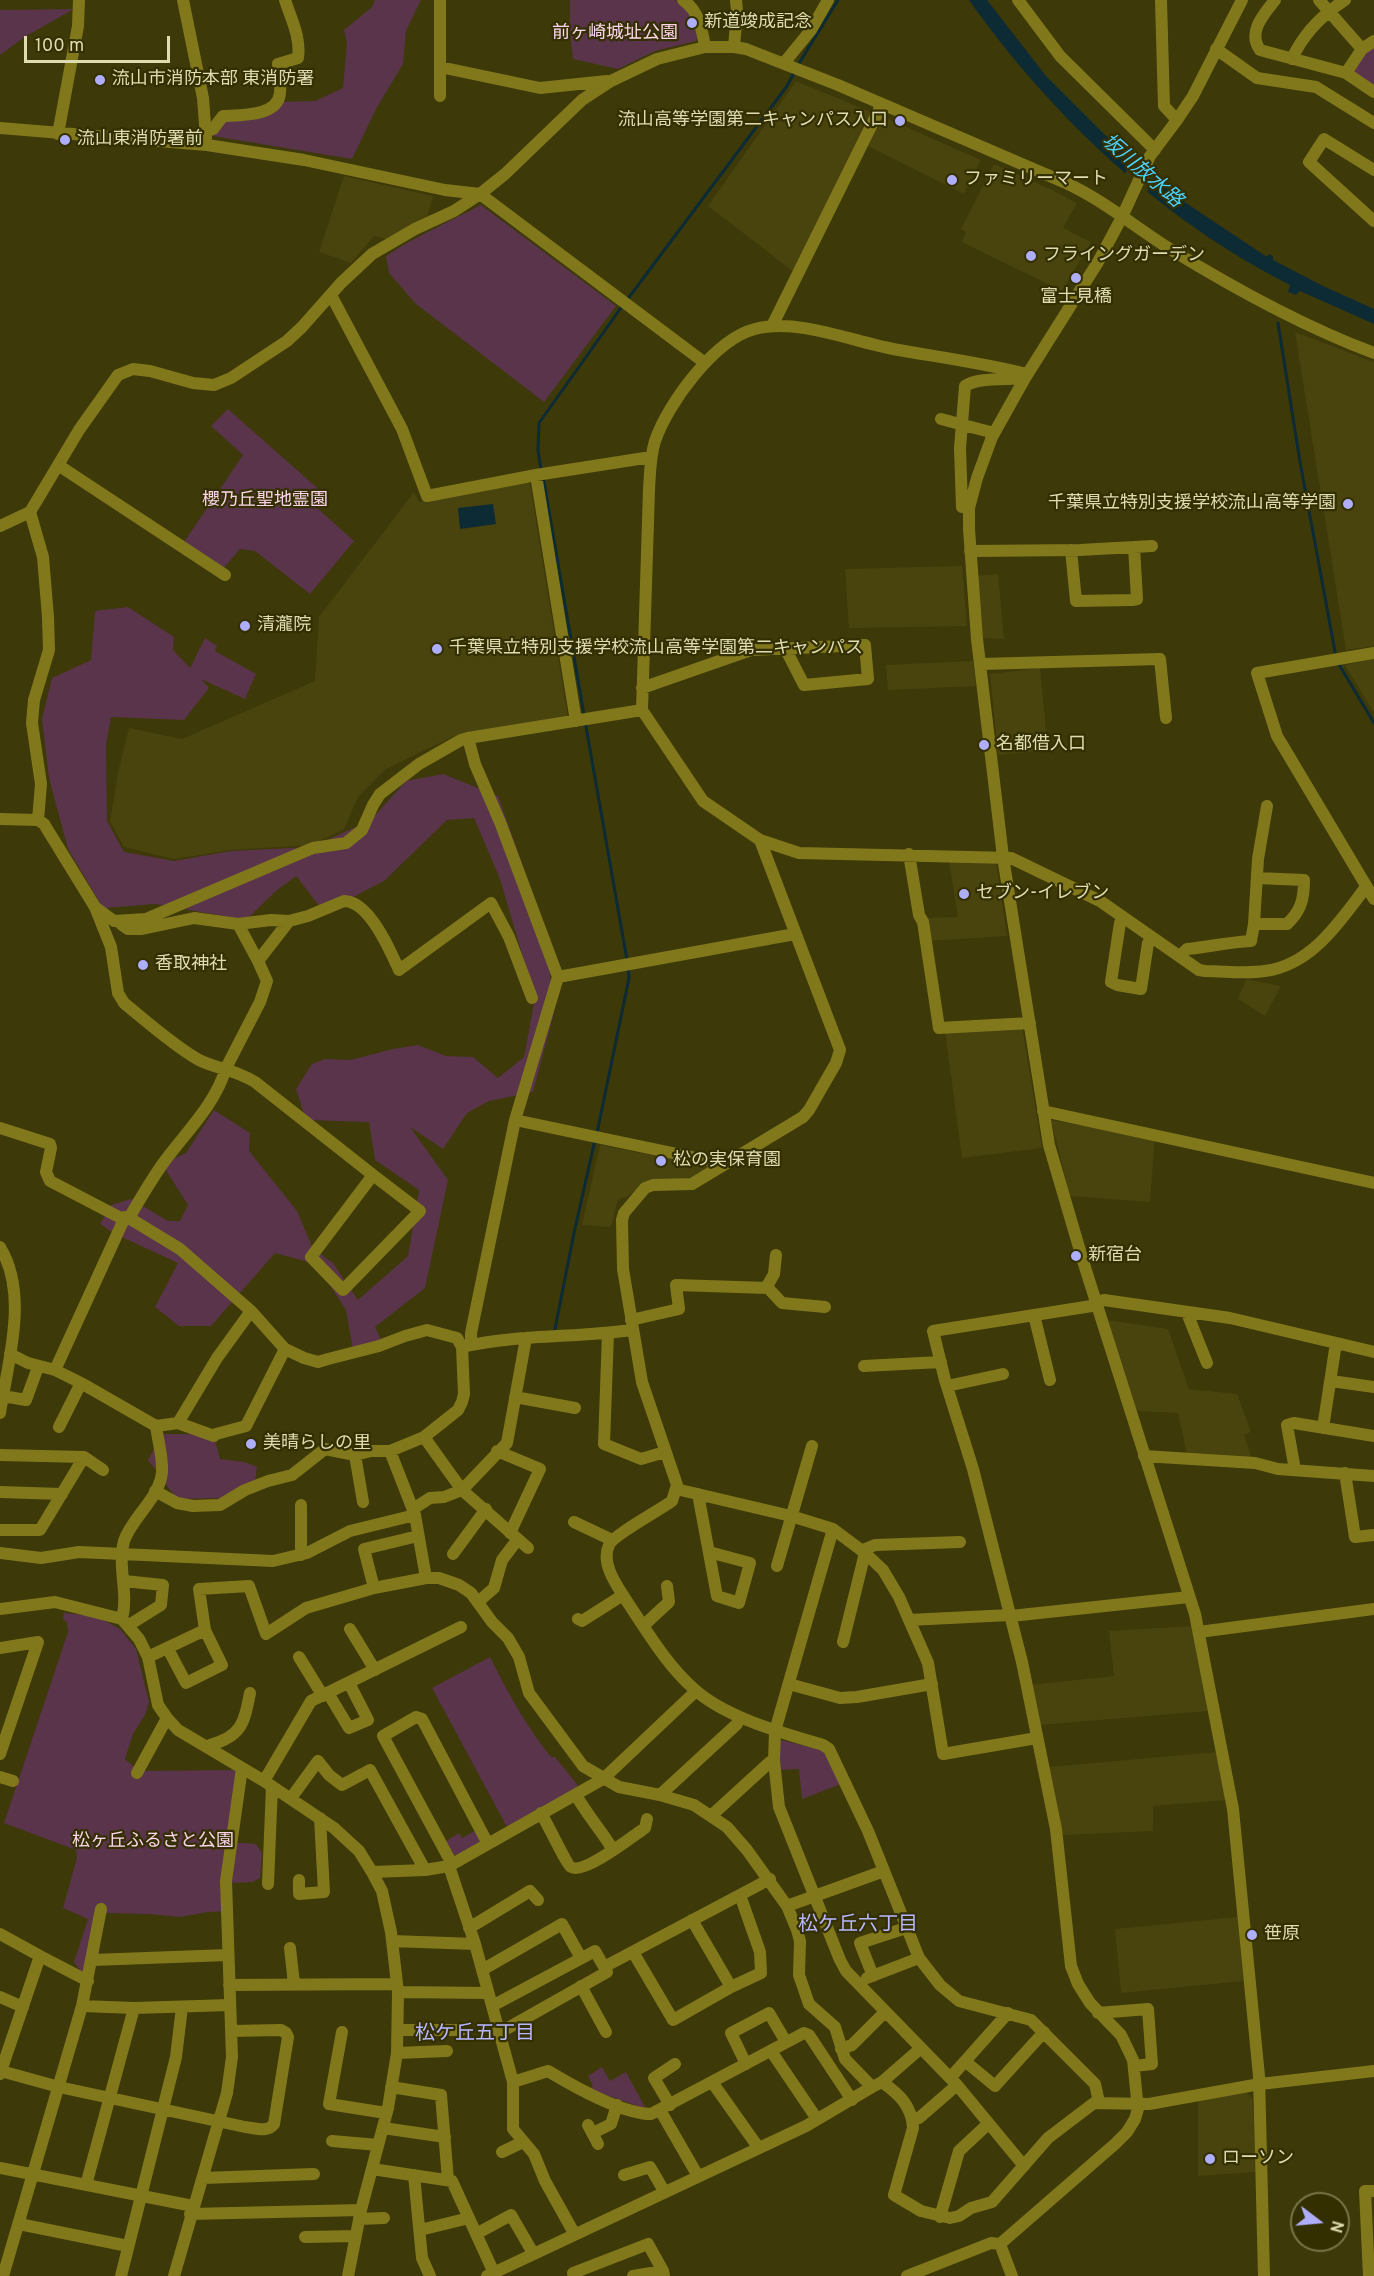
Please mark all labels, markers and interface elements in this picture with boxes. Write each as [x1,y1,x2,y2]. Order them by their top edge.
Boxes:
place label: 新道竣成記念 [704,12,812,34]
marker: 新道竣成記念 [685,16,699,30]
park label: 前ヶ崎城址公園 [552,23,678,45]
scale bar [27,24,172,62]
text: 100 m [35,35,84,58]
place label: 流山市消防本部 東消防署 [112,69,314,91]
marker: 流山市消防本部 東消防署 [93,73,107,87]
place label: 流山高等学園第二キャンパス入口 [618,110,888,132]
marker: 流山高等学園第二キャンパス入口 [893,114,907,128]
place label: 流山東消防署前 [77,129,203,151]
water label: 坂川放水路 [1095,130,1187,214]
marker: 流山東消防署前 [58,133,72,147]
place label: ファミリーマート [964,169,1108,191]
marker: ファミリーマート [945,173,959,187]
place label: フライングガーデン [1043,245,1205,267]
marker: フライングガーデン [1024,249,1038,263]
marker: 富士見橋 [1069,271,1083,285]
place label: 富士見橋 [1040,287,1112,309]
park label: 櫻乃丘聖地霊園 [202,490,328,512]
place label: 千葉県立特別支援学校流山高等学園 [1048,493,1336,515]
marker: 千葉県立特別支援学校流山高等学園 [1341,497,1355,511]
place label: 清瀧院 [257,615,311,637]
marker: 清瀧院 [238,619,252,633]
place label: 千葉県立特別支援学校流山高等学園第二キャンパス [449,638,863,660]
marker: 千葉県立特別支援学校流山高等学園第二キャンパス [430,642,444,656]
place label: 名都借入口 [996,734,1086,756]
marker: 名都借入口 [977,738,991,752]
place label: セブン-イレブン [976,883,1109,905]
marker: セブン-イレブン [957,887,971,901]
place label: 香取神社 [155,954,227,976]
marker: 香取神社 [136,958,150,972]
place label: 松の実保育園 [673,1150,781,1172]
marker: 松の実保育園 [654,1154,668,1168]
place label: 新宿台 [1088,1245,1142,1267]
marker: 新宿台 [1069,1249,1083,1263]
place label: 美晴らしの里 [263,1433,371,1455]
marker: 美晴らしの里 [244,1437,258,1451]
park label: 松ヶ丘ふるさと公園 [72,1831,234,1853]
district label: 松ケ丘六丁目 [798,1914,918,1938]
place label: 笹原 [1264,1924,1300,1946]
marker: 笹原 [1245,1928,1259,1942]
district label: 松ケ丘五丁目 [415,2023,535,2047]
place label: ローソン [1222,2148,1294,2170]
marker: ローソン [1203,2152,1217,2166]
north arrow [1290,2192,1350,2252]
text: N [1324,2218,1347,2235]

